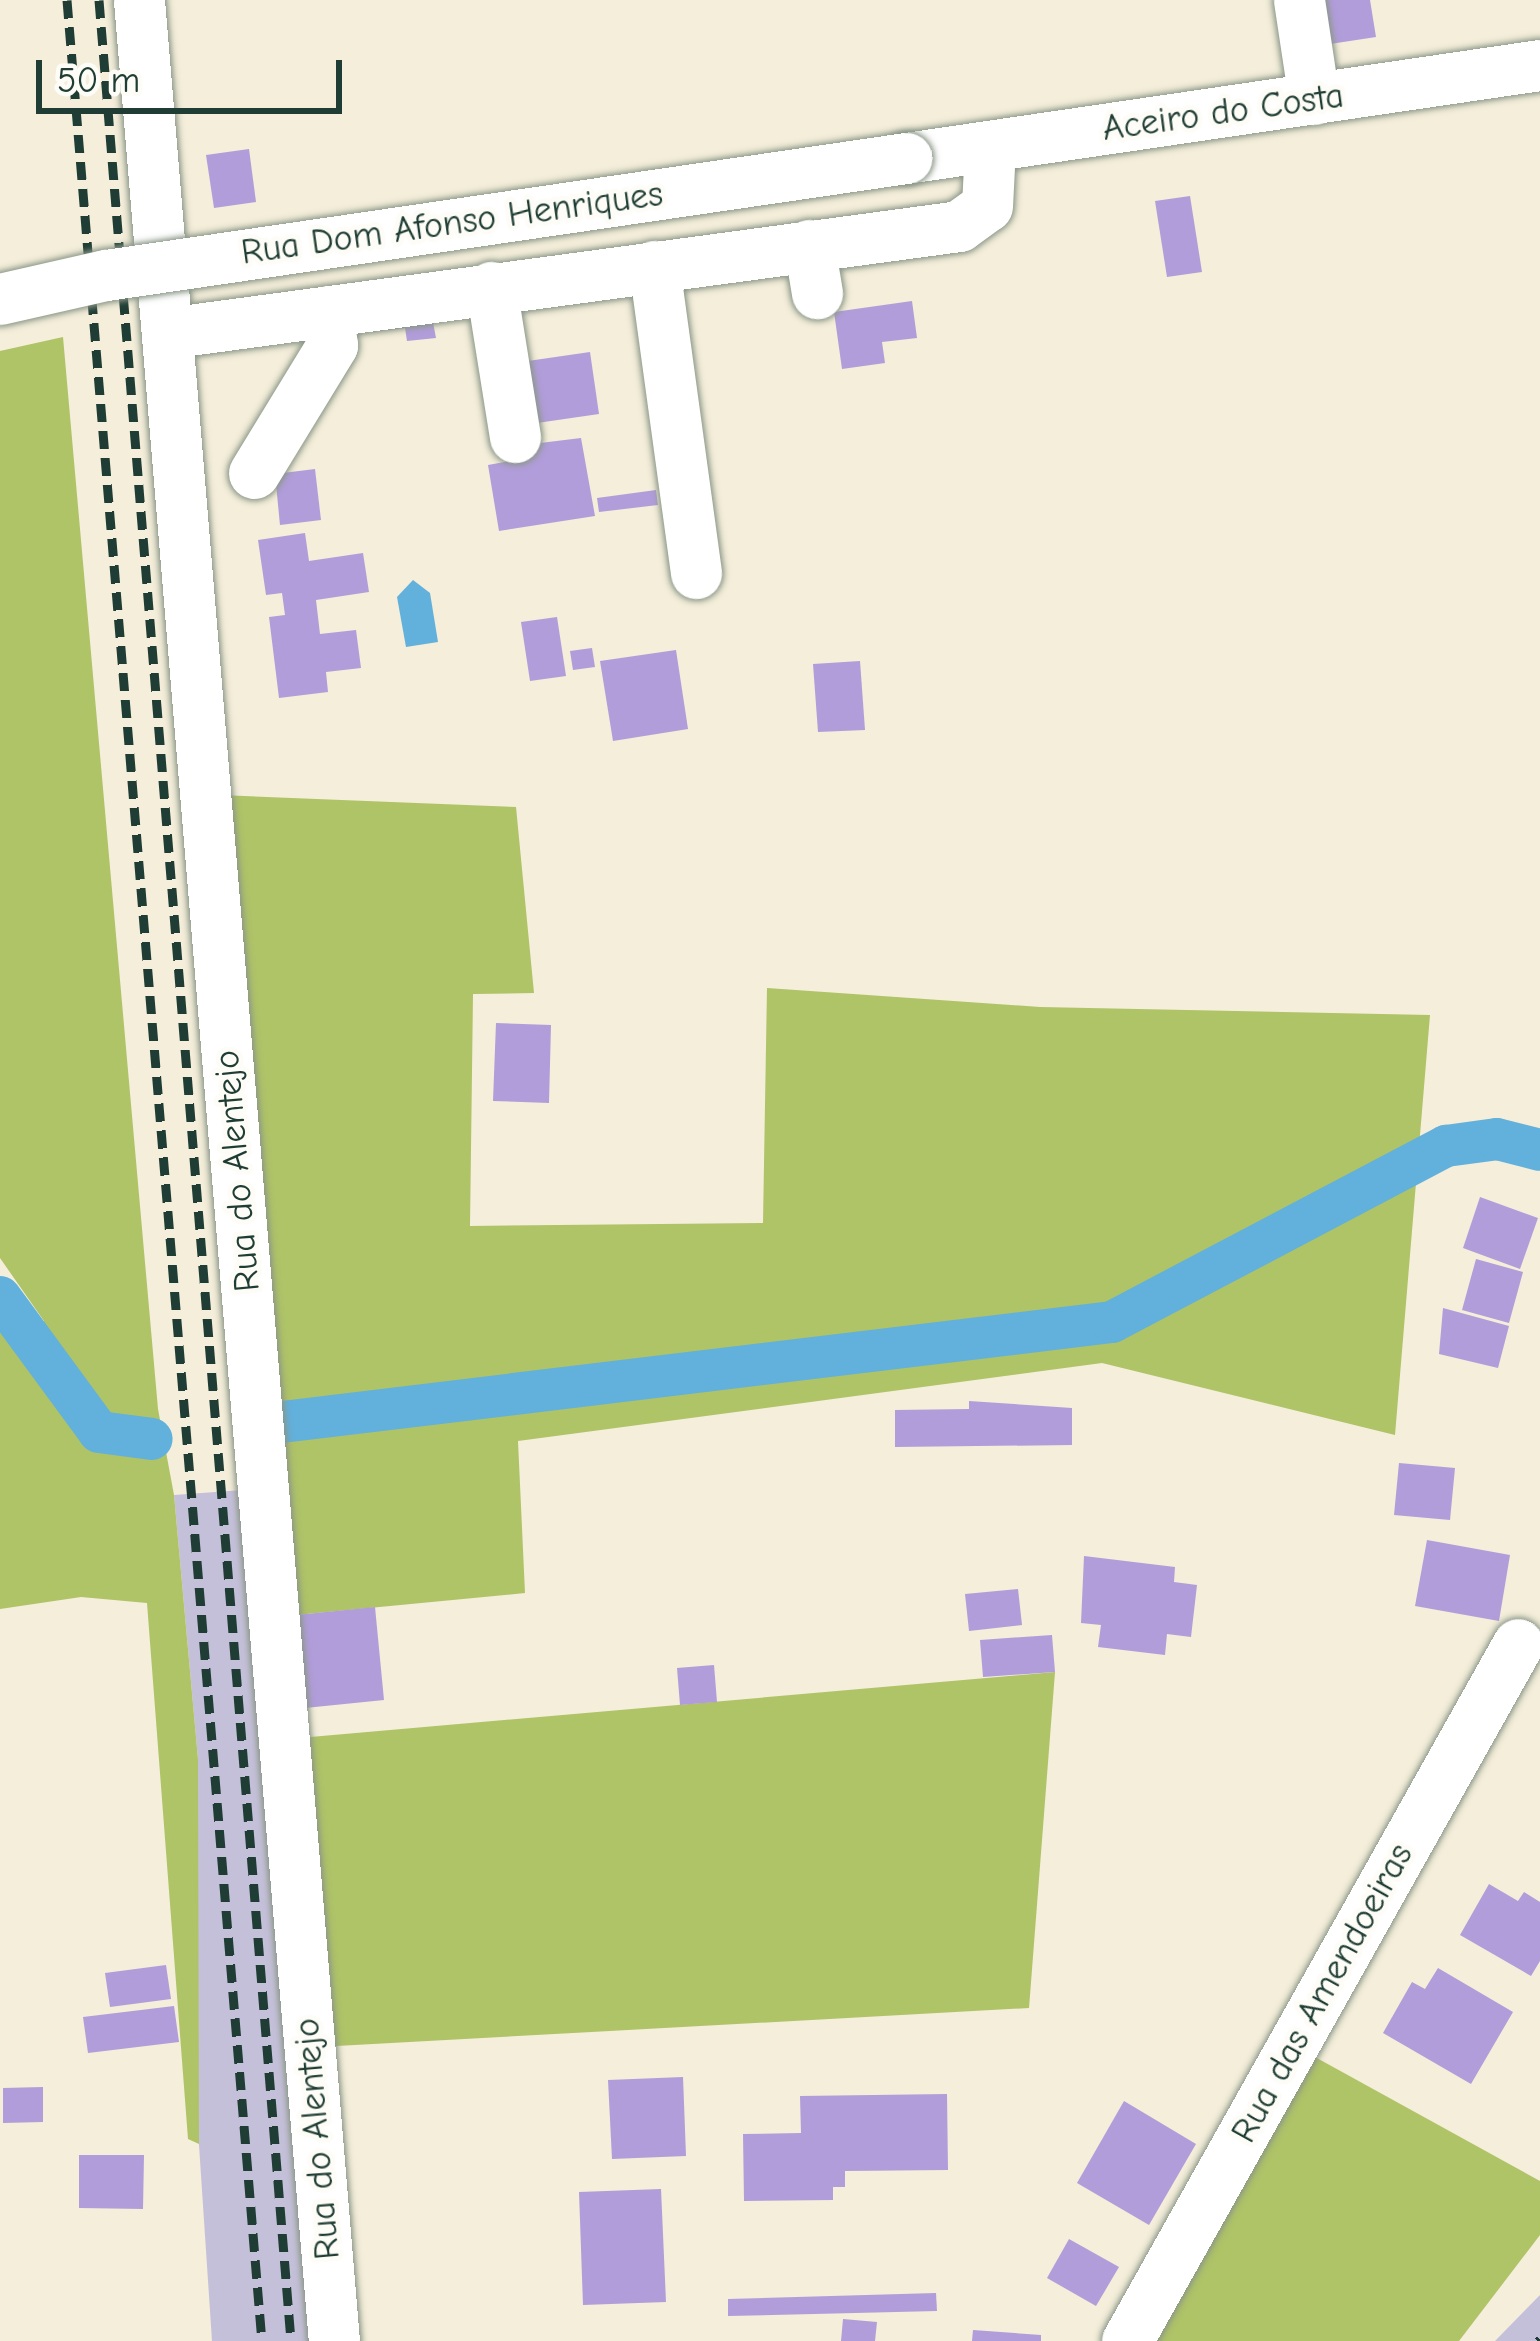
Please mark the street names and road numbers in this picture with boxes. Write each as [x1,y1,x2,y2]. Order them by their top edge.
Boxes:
street label: Aceiro do Costa [1100,74,1346,150]
street label: Rua Dom Afonso Henriques [238,172,666,274]
street label: Rua do Alentejo [205,1048,269,1294]
street label: Rua das Amendoeiras [1222,1836,1422,2150]
street label: Rua do Alentejo [285,2016,349,2262]

